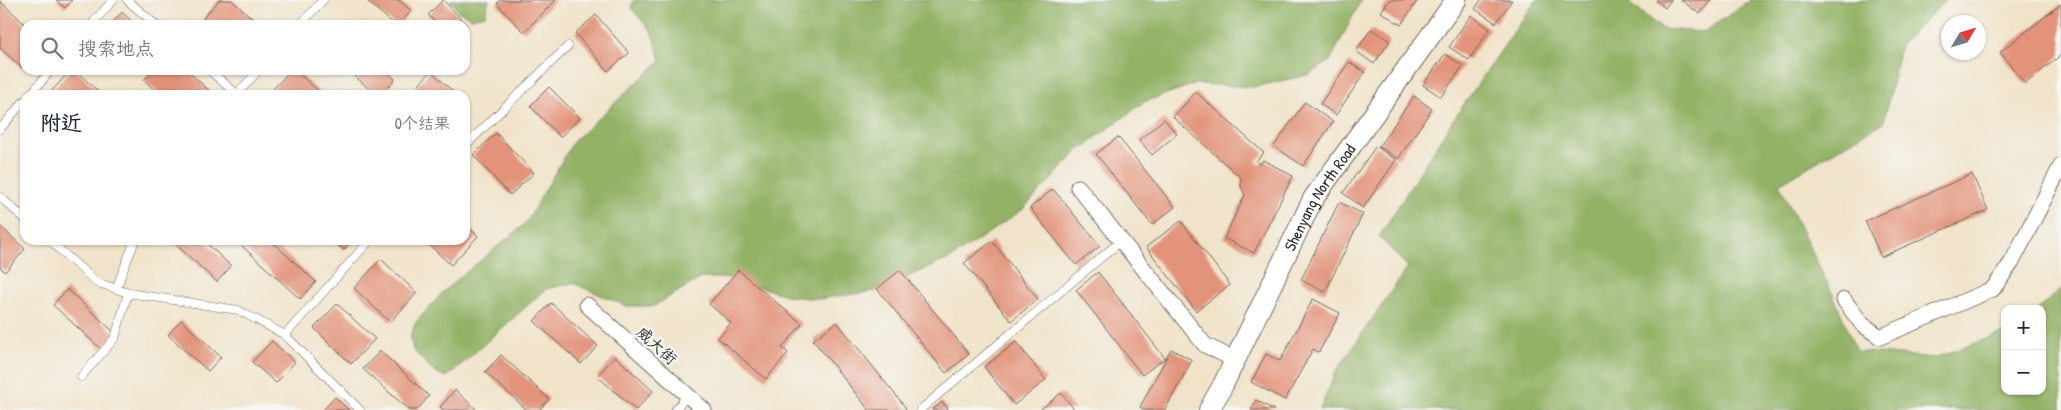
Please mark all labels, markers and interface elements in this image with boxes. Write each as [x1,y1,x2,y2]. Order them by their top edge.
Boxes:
north arrow [1941,15,1986,60]
search box [20,20,470,75]
icon: search [38,34,66,62]
text: 搜索地点 [78,35,154,61]
text: 附近 [40,108,82,137]
text: 0个结果 [395,112,450,134]
street label: Shenyang North Road [1279,139,1360,255]
map controls [2001,305,2046,395]
button: + [2001,305,2046,350]
street label: 威大街 [632,321,682,369]
button: − [2001,350,2046,395]

